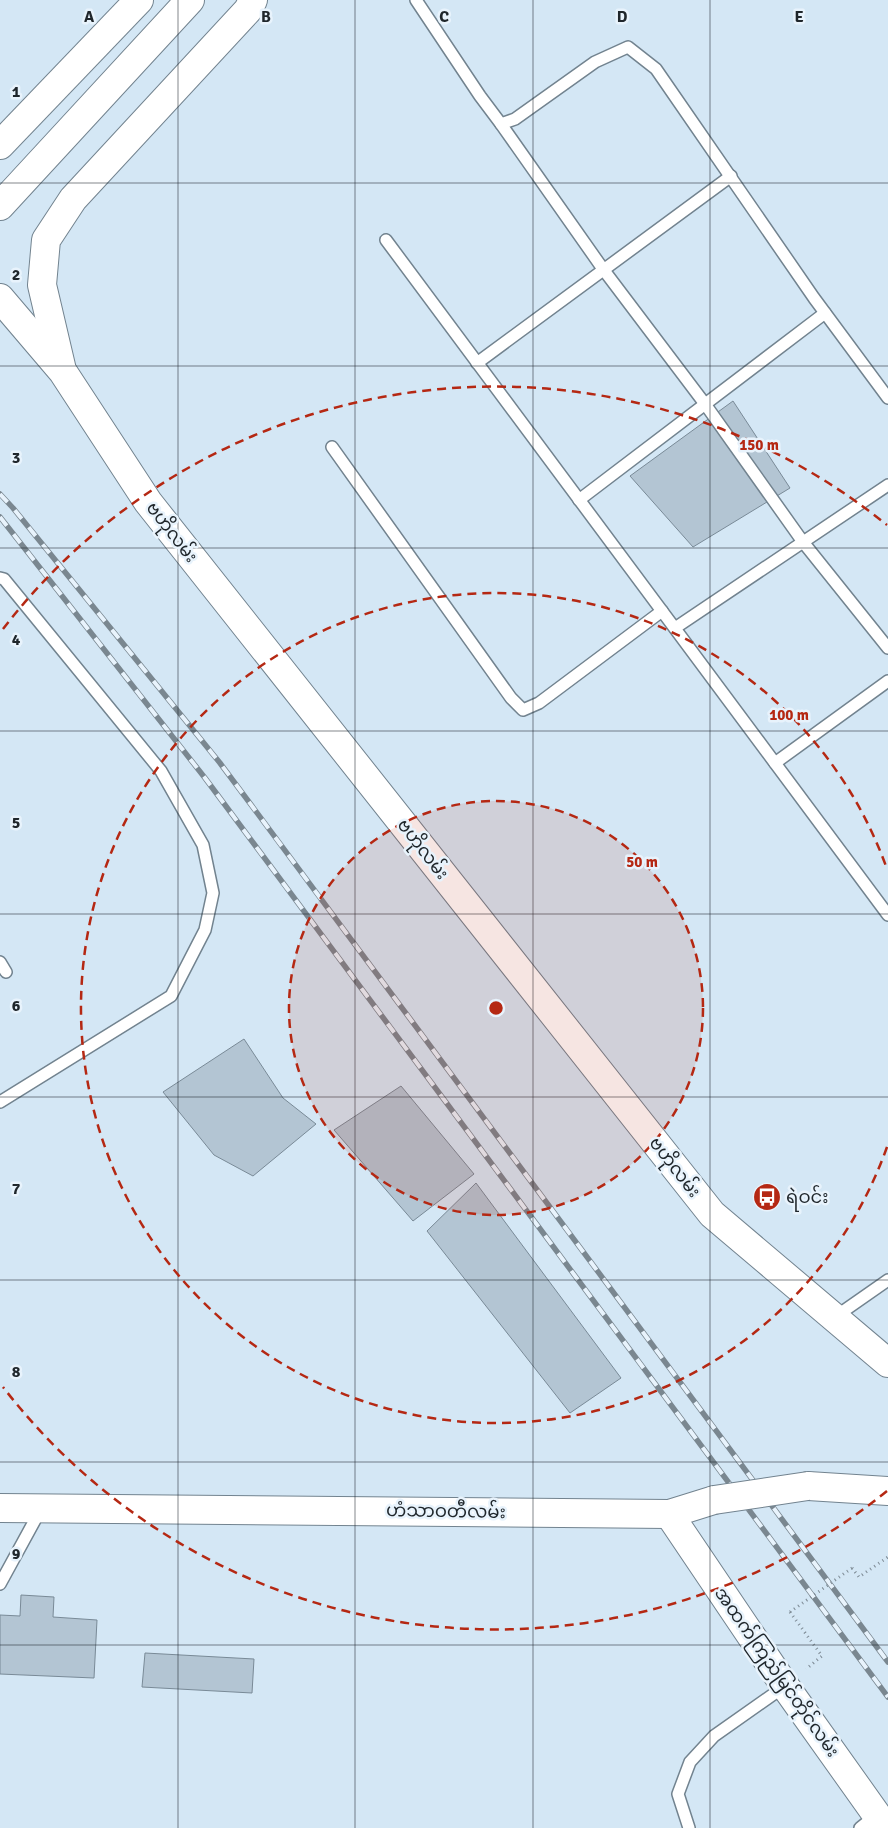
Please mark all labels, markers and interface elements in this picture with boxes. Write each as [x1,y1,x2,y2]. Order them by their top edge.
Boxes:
text: A [84,7,95,27]
text: B [261,7,271,27]
text: C [439,7,449,27]
text: D [617,7,628,27]
text: E [794,7,804,27]
text: 1 [12,82,21,102]
text: 2 [12,265,20,285]
text: 150 m [739,436,779,454]
text: 3 [12,448,20,468]
street label: ဗဟိုလမ်း [138,495,205,569]
text: 4 [12,630,21,650]
text: 100 m [769,706,809,724]
street label: ဗဟိုလမ်း [389,812,456,886]
text: 5 [12,813,20,833]
text: 50 m [626,853,658,871]
text: 6 [12,996,21,1016]
centre of rings [487,999,505,1017]
street label: ဗဟိုလမ်း [641,1130,708,1204]
text: 7 [12,1179,21,1199]
bus stop icon: ရဲဝင်း [752,1182,782,1212]
place label: ရဲဝင်း [786,1184,828,1212]
text: 8 [12,1362,21,1382]
street label: ဟံသာဝတီလမ်း [386,1496,506,1523]
text: 9 [12,1544,21,1564]
street label: အထက်ကြည်မြင်တိုင်လမ်း [707,1581,847,1764]

